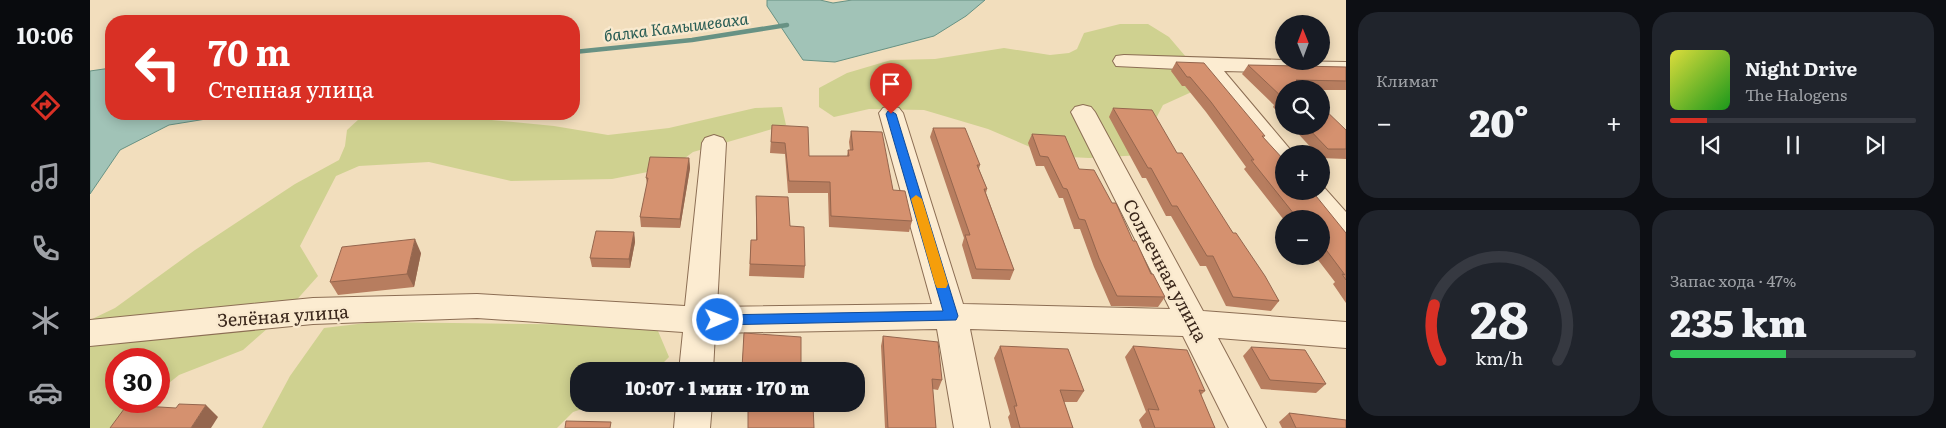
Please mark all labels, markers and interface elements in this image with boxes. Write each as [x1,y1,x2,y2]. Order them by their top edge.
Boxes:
water label: балка Камышеваха [602,5,750,47]
north arrow [1275,15,1330,70]
map controls [1275,15,1330,265]
text: 10:06 [17,18,73,51]
text: 70 m [208,25,290,77]
icon: left [125,35,190,100]
text: Night Drive [1745,54,1857,82]
pin [870,63,912,114]
text: Климат [1376,68,1438,92]
icon: arrive [877,70,905,98]
text: Степная улица [208,72,374,105]
button: search [1275,80,1330,135]
text: The Halogens [1745,82,1847,106]
icon: directions [28,88,63,123]
text: 20° [1469,92,1529,149]
text: − [1376,100,1392,142]
text: + [1606,100,1622,142]
icon: previous [1697,131,1725,159]
icon: pause [1779,131,1807,159]
icon: next [1861,131,1889,159]
button: + [1275,145,1330,200]
icon: music [28,160,63,195]
street label: Солнечная улица [1117,194,1215,347]
button: − [1275,210,1330,265]
icon: phone [28,231,63,266]
text: Запас хода · 47% [1670,268,1796,292]
text: 28 [1470,278,1528,355]
text: 235 km [1670,292,1807,349]
position arrow [691,293,743,345]
street label: Зелёная улица [216,297,350,333]
icon: climate [28,303,63,338]
text: km/h [1475,344,1523,371]
speed limit sign: 30 [105,348,170,413]
text: 10:07 · 1 мин · 170 m [626,373,810,401]
icon: car [28,375,63,410]

